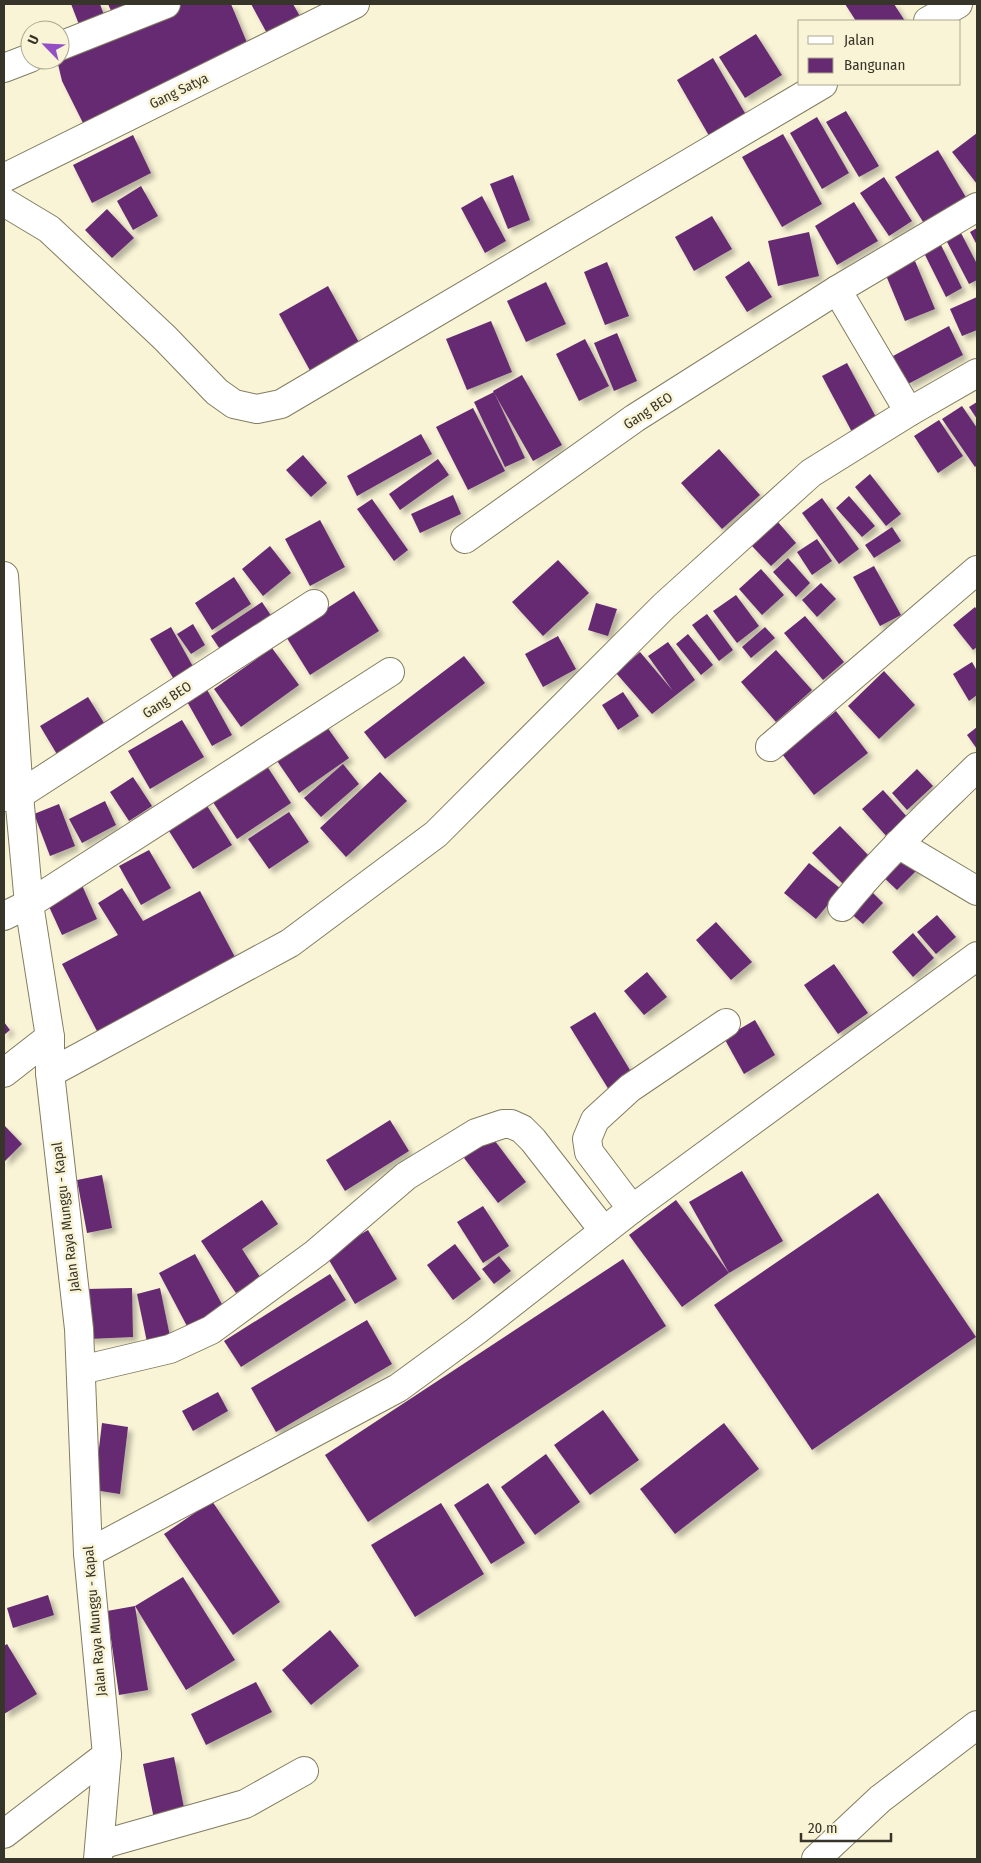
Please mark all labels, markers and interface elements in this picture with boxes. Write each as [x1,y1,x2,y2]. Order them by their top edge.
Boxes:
north arrow [20,20,70,70]
legend [798,20,961,85]
text: Jalan [844,31,874,49]
text: U [24,33,43,47]
text: Bangunan [844,56,905,74]
street label: Gang Satya [147,69,211,113]
street label: Gang BEO [620,389,676,433]
street label: Gang BEO [139,678,195,722]
street label: Jalan Raya Munggu - Kapal [48,1141,84,1293]
street label: Jalan Raya Munggu - Kapal [80,1545,110,1697]
scale bar [801,1810,891,1842]
text: 20 m [808,1819,838,1837]

